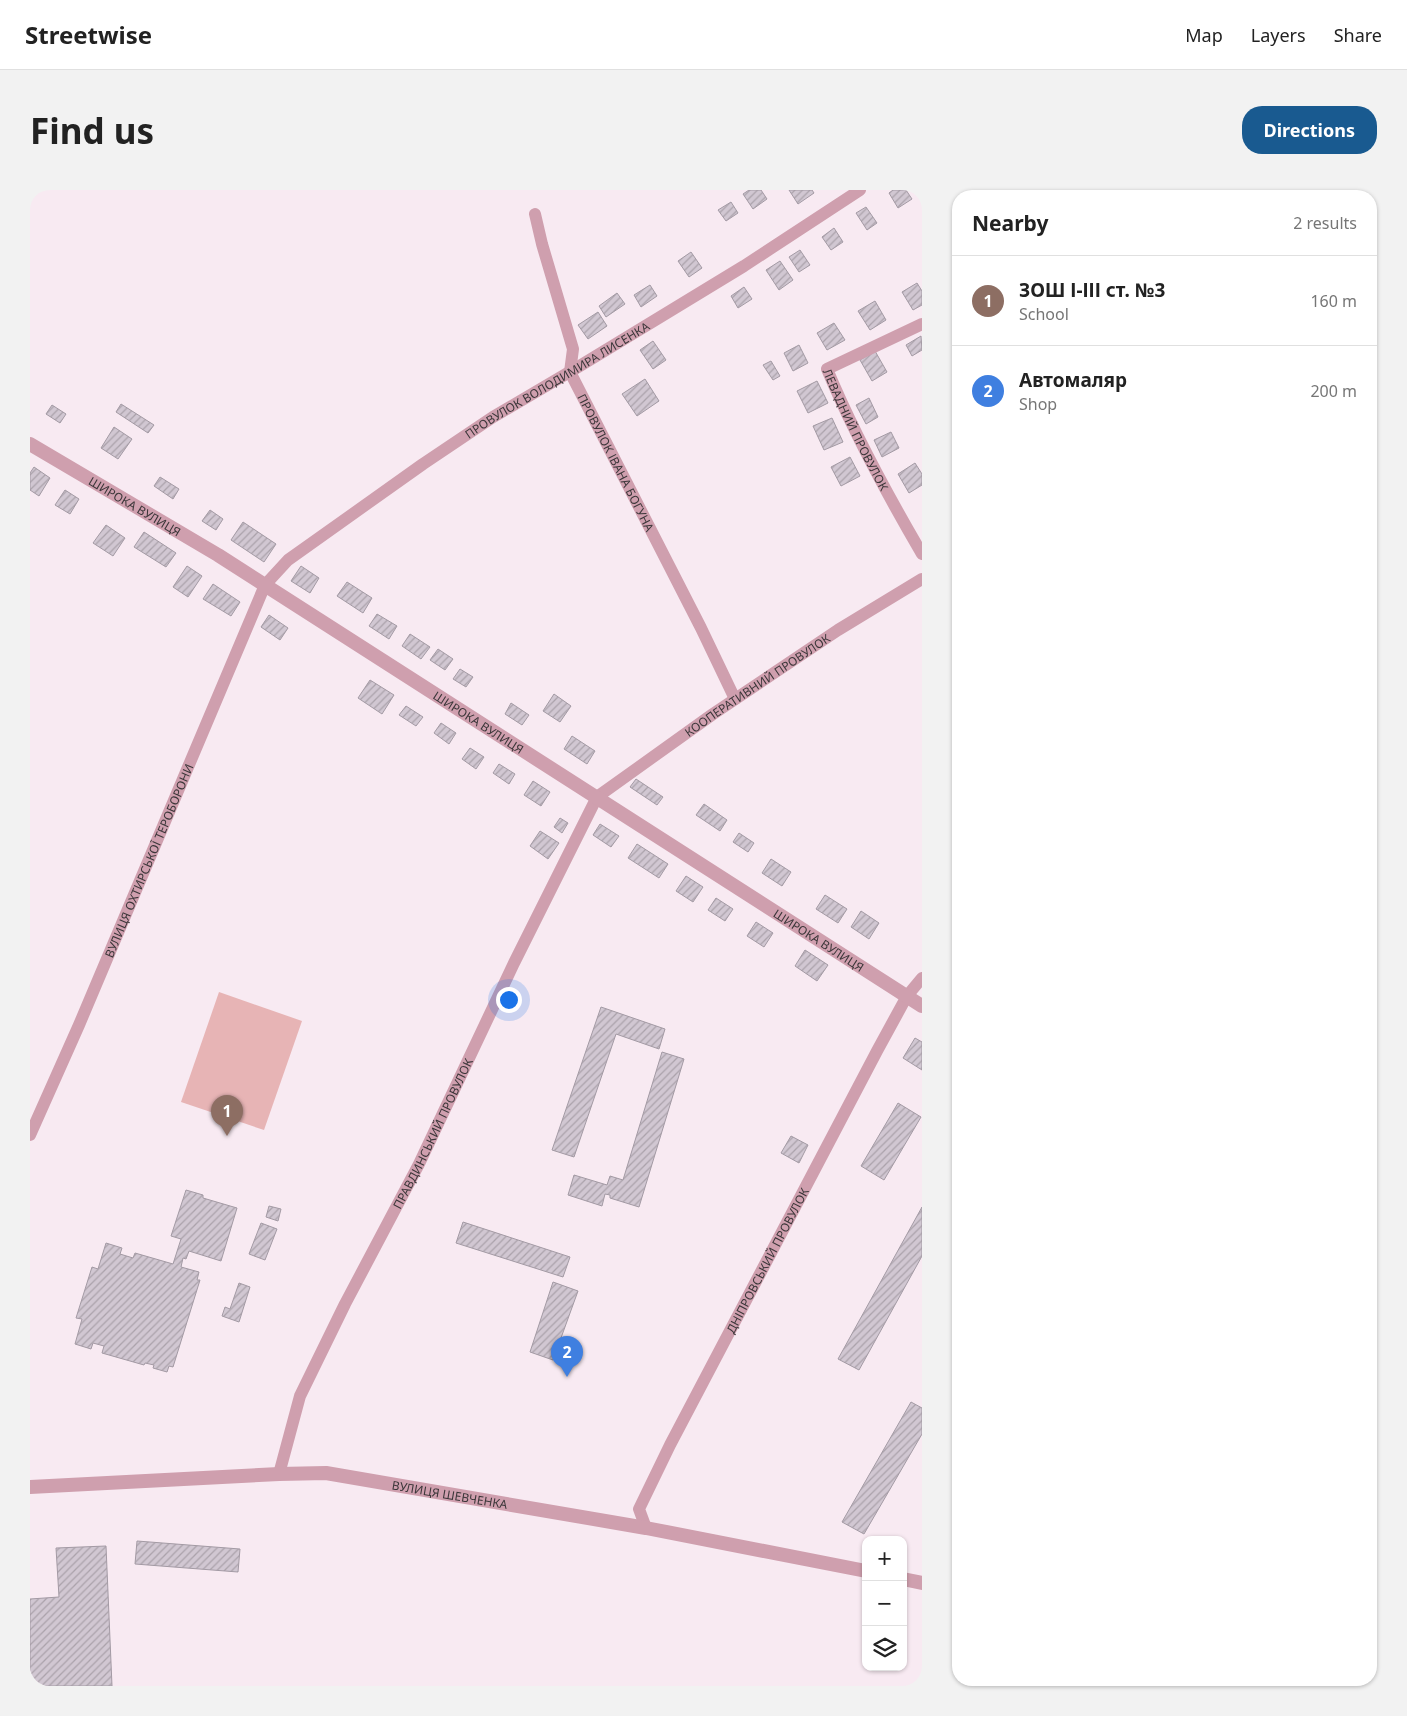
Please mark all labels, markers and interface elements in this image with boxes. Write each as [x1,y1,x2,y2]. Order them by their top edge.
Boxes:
text: Streetwise [25,18,152,51]
text: Map [1185,23,1223,47]
text: Layers [1251,23,1306,47]
text: Share [1334,23,1382,47]
button: Directions [1242,106,1377,154]
text: Find us [30,107,154,154]
text: Nearby [972,209,1048,237]
text: 2 results [1293,212,1357,234]
text: ЗОШ І-ІІІ ст. №3 [1019,277,1165,303]
text: 1 [983,290,993,312]
text: 160 m [1310,290,1357,312]
text: School [1019,303,1069,325]
street label: ПРОВУЛОК ВОЛОДИМИРА ЛИСЕНКА [461,317,653,442]
street label: ЛЕВАДНИЙ ПРОВУЛОК [819,366,893,494]
text: Автомаляр [1019,367,1127,393]
text: 2 [983,380,993,402]
text: 200 m [1310,380,1357,402]
street label: ПРОВУЛОК ІВАНА БОГУНА [574,391,659,535]
text: Shop [1019,393,1057,415]
street label: ШИРОКА ВУЛИЦЯ [86,472,184,540]
street label: КООПЕРАТИВНИЙ ПРОВУЛОК [681,629,834,740]
street label: ШИРОКА ВУЛИЦЯ [430,687,527,757]
street label: ВУЛИЦЯ ОХТИРСЬКОЇ ТЕРОБОРОНИ [100,761,197,960]
street label: ШИРОКА ВУЛИЦЯ [770,905,867,975]
your location [496,987,522,1013]
street label: ПРАВДИНСЬКИЙ ПРОВУЛОК [388,1055,477,1212]
pin: 1 [211,1095,243,1136]
street label: ДНІПРОВСЬКИЙ ПРОВУЛОК [722,1184,813,1336]
pin: 2 [551,1336,583,1377]
street label: ВУЛИЦЯ ШЕВЧЕНКА [391,1476,509,1513]
map controls [862,1536,907,1671]
button: + [862,1536,907,1581]
button: − [862,1581,907,1626]
button: layers [862,1626,907,1671]

